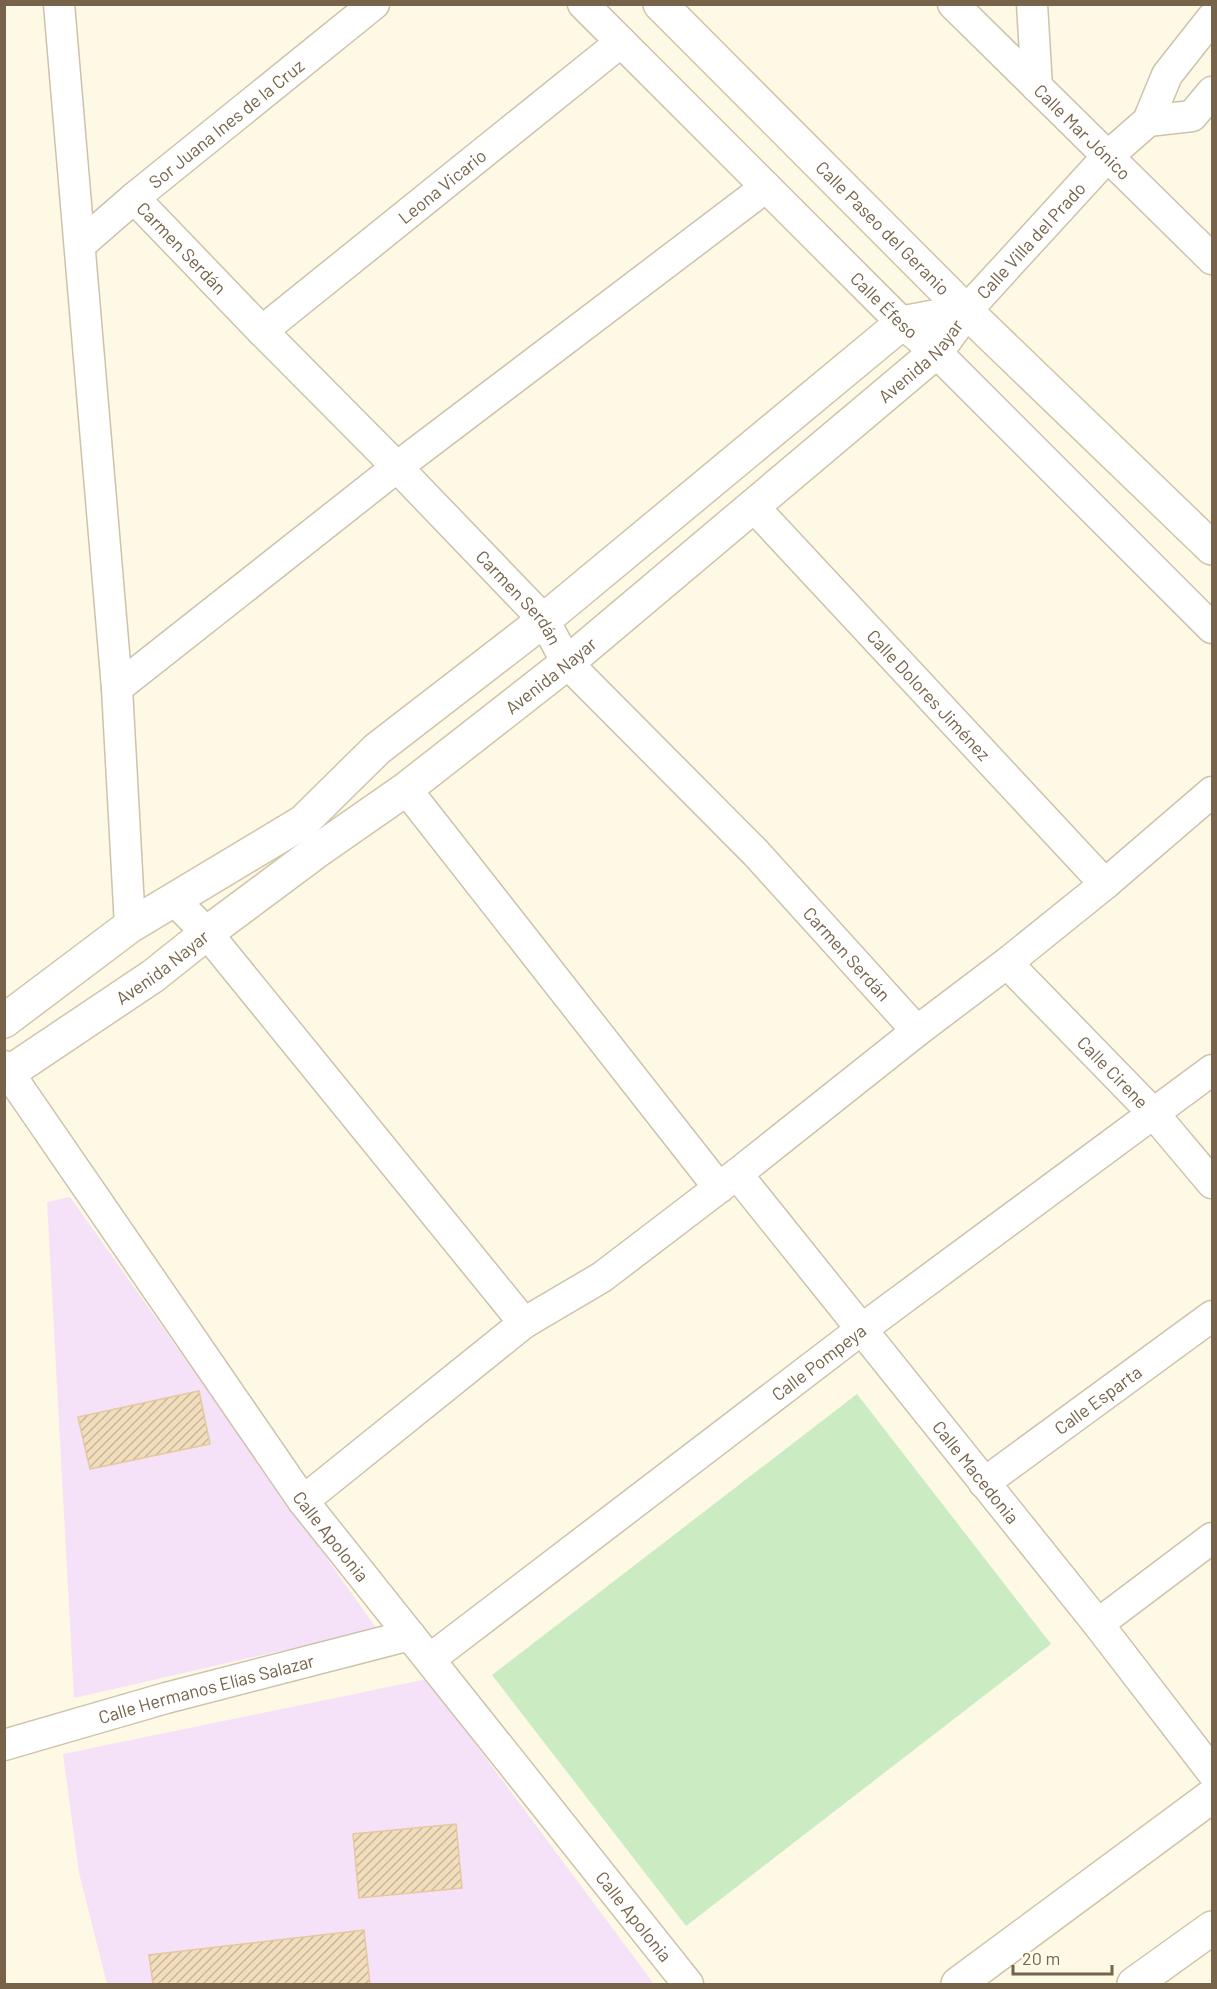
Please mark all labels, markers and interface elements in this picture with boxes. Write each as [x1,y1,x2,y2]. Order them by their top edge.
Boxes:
street label: Sor Juana Ines de la Cruz [144,54,308,193]
street label: Calle Mar Jónico [1030,79,1136,184]
street label: Leona Vicario [393,144,490,228]
street label: Calle Paseo del Geranio [812,156,955,300]
street label: Calle Villa del Prado [972,177,1090,303]
street label: Carmen Serdán [132,197,231,298]
street label: Calle Éfeso [846,267,923,343]
street label: Avenida Nayar [874,314,968,407]
street label: Carmen Serdán [472,545,566,648]
street label: Calle Dolores Jiménez [862,625,995,765]
street label: Avenida Nayar [501,632,601,718]
street label: Carmen Serdán [799,902,895,1005]
street label: Avenida Nayar [111,925,213,1009]
street label: Calle Cirene [1073,1031,1153,1113]
street label: Calle Pompeya [767,1319,870,1405]
street label: Calle Esparta [1050,1360,1146,1439]
street label: Calle Macedonia [928,1416,1024,1528]
street label: Calle Apolonia [288,1487,374,1586]
street label: Calle Hermanos Elías Salazar [96,1649,317,1728]
street label: Calle Apolonia [591,1867,677,1966]
scale bar [1013,1938,1112,1976]
text: 20 m [1022,1947,1060,1969]

